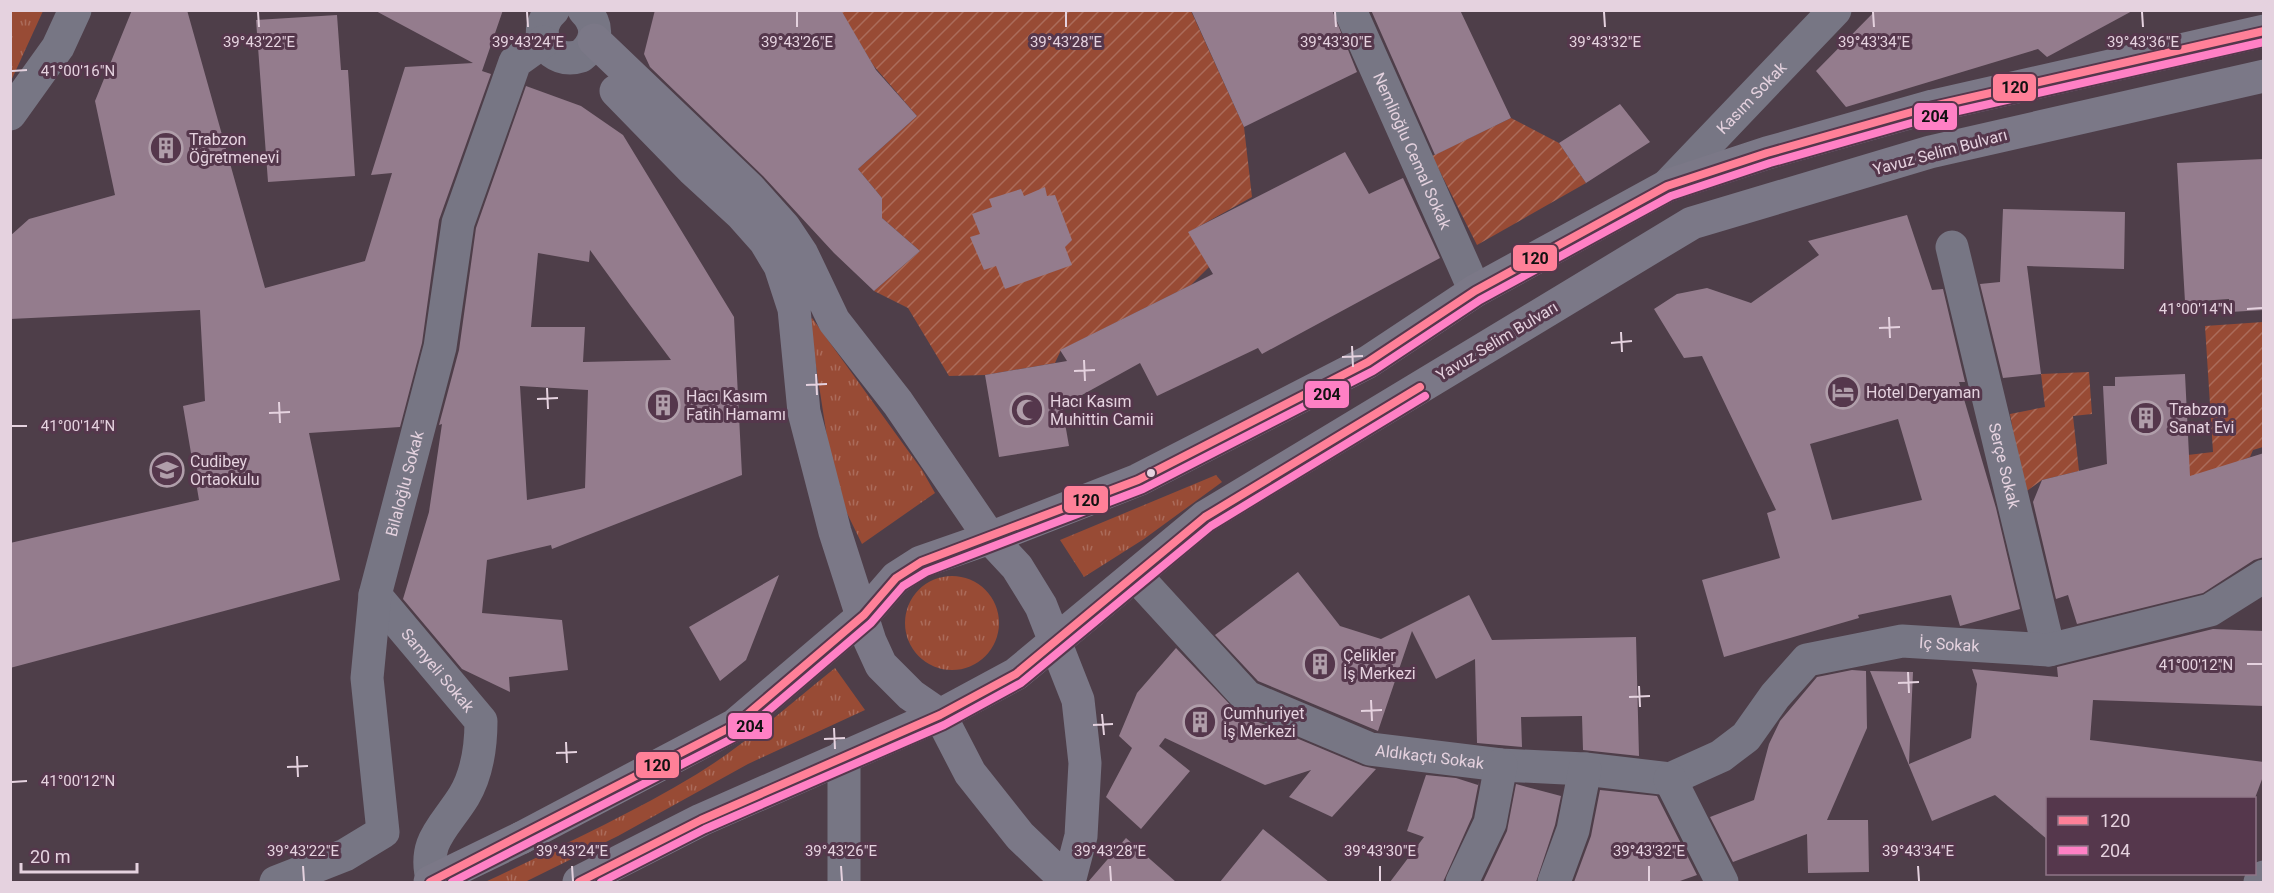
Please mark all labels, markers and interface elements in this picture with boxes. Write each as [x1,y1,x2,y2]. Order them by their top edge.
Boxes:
text: 39°43'22"E [223,33,296,51]
text: 39°43'24"E [492,33,565,51]
text: 39°43'26"E [761,33,834,51]
text: 39°43'28"E [1030,33,1103,51]
text: 39°43'30"E [1300,33,1373,51]
text: 39°43'32"E [1569,33,1642,51]
text: 39°43'34"E [1838,33,1911,51]
text: 39°43'36"E [2107,33,2180,51]
street label: Kasım Sokak [1712,57,1791,138]
text: 41°00'16"N [41,62,115,80]
street label: Nemlioğlu Cemal Sokak [1369,69,1456,233]
line badge: 120 [1992,73,2037,102]
text: 120 [2001,78,2029,97]
line badge: 204 [1913,102,1958,131]
text: 204 [1921,107,1949,126]
street label: Yavuz Selim Bulvarı [1871,125,2009,179]
building icon: Trabzon Öğretmenevi [148,130,184,166]
place label: Trabzon Öğretmenevi [189,130,279,167]
line badge: 120 [1512,244,1558,272]
text: 120 [1521,249,1549,268]
street label: Yavuz Selim Bulvarı [1433,297,1561,385]
text: 41°00'14"N [2159,300,2233,318]
hotel icon: Hotel Deryaman [1825,374,1861,410]
line badge: 204 [1304,380,1350,409]
place label: Hotel Deryaman [1866,383,1980,402]
text: 204 [1313,385,1341,404]
building icon: Hacı Kasım Fatih Hamamı [645,387,681,423]
place label: Hacı Kasım Fatih Hamamı [686,387,786,424]
mosque icon: Hacı Kasım Muhittin Camii [1009,392,1045,428]
place label: Hacı Kasım Muhittin Camii [1050,392,1154,429]
building icon: Trabzon Sanat Evi [2128,400,2164,436]
place label: Trabzon Sanat Evi [2169,400,2234,437]
text: 41°00'14"N [41,417,115,435]
street label: Serçe Sokak [1985,421,2024,511]
street label: Bilaloğlu Sokak [381,428,427,538]
school or university icon: Cudibey Ortaokulu [149,452,185,488]
place label: Cudibey Ortaokulu [190,452,260,489]
unlabelled marker [1145,467,1157,479]
line badge: 120 [1063,485,1109,514]
text: 120 [1072,491,1100,510]
street label: Samyeli Sokak [398,624,479,716]
street label: İç Sokak [1919,633,1981,655]
building icon: Çelikler İş Merkezi [1302,646,1338,682]
place label: Çelikler İş Merkezi [1343,646,1416,683]
text: 41°00'12"N [2159,656,2233,674]
building icon: Cumhuriyet İş Merkezi [1182,704,1218,740]
place label: Cumhuriyet İş Merkezi [1223,704,1304,741]
line badge: 204 [727,712,773,740]
text: 204 [736,717,764,736]
street label: Aldıkaçtı Sokak [1374,740,1486,772]
line badge: 120 [635,751,680,779]
text: 120 [643,756,671,775]
text: 41°00'12"N [41,772,115,790]
legend [2046,797,2256,875]
text: 120 [2100,810,2130,831]
scale bar [21,836,136,874]
text: 204 [2100,840,2130,861]
text: 39°43'22"E [267,842,340,860]
text: 39°43'24"E [536,842,609,860]
text: 39°43'26"E [805,842,878,860]
text: 39°43'28"E [1074,842,1147,860]
text: 39°43'30"E [1344,842,1417,860]
text: 39°43'32"E [1613,842,1686,860]
text: 39°43'34"E [1882,842,1955,860]
text: 20 m [30,846,70,867]

